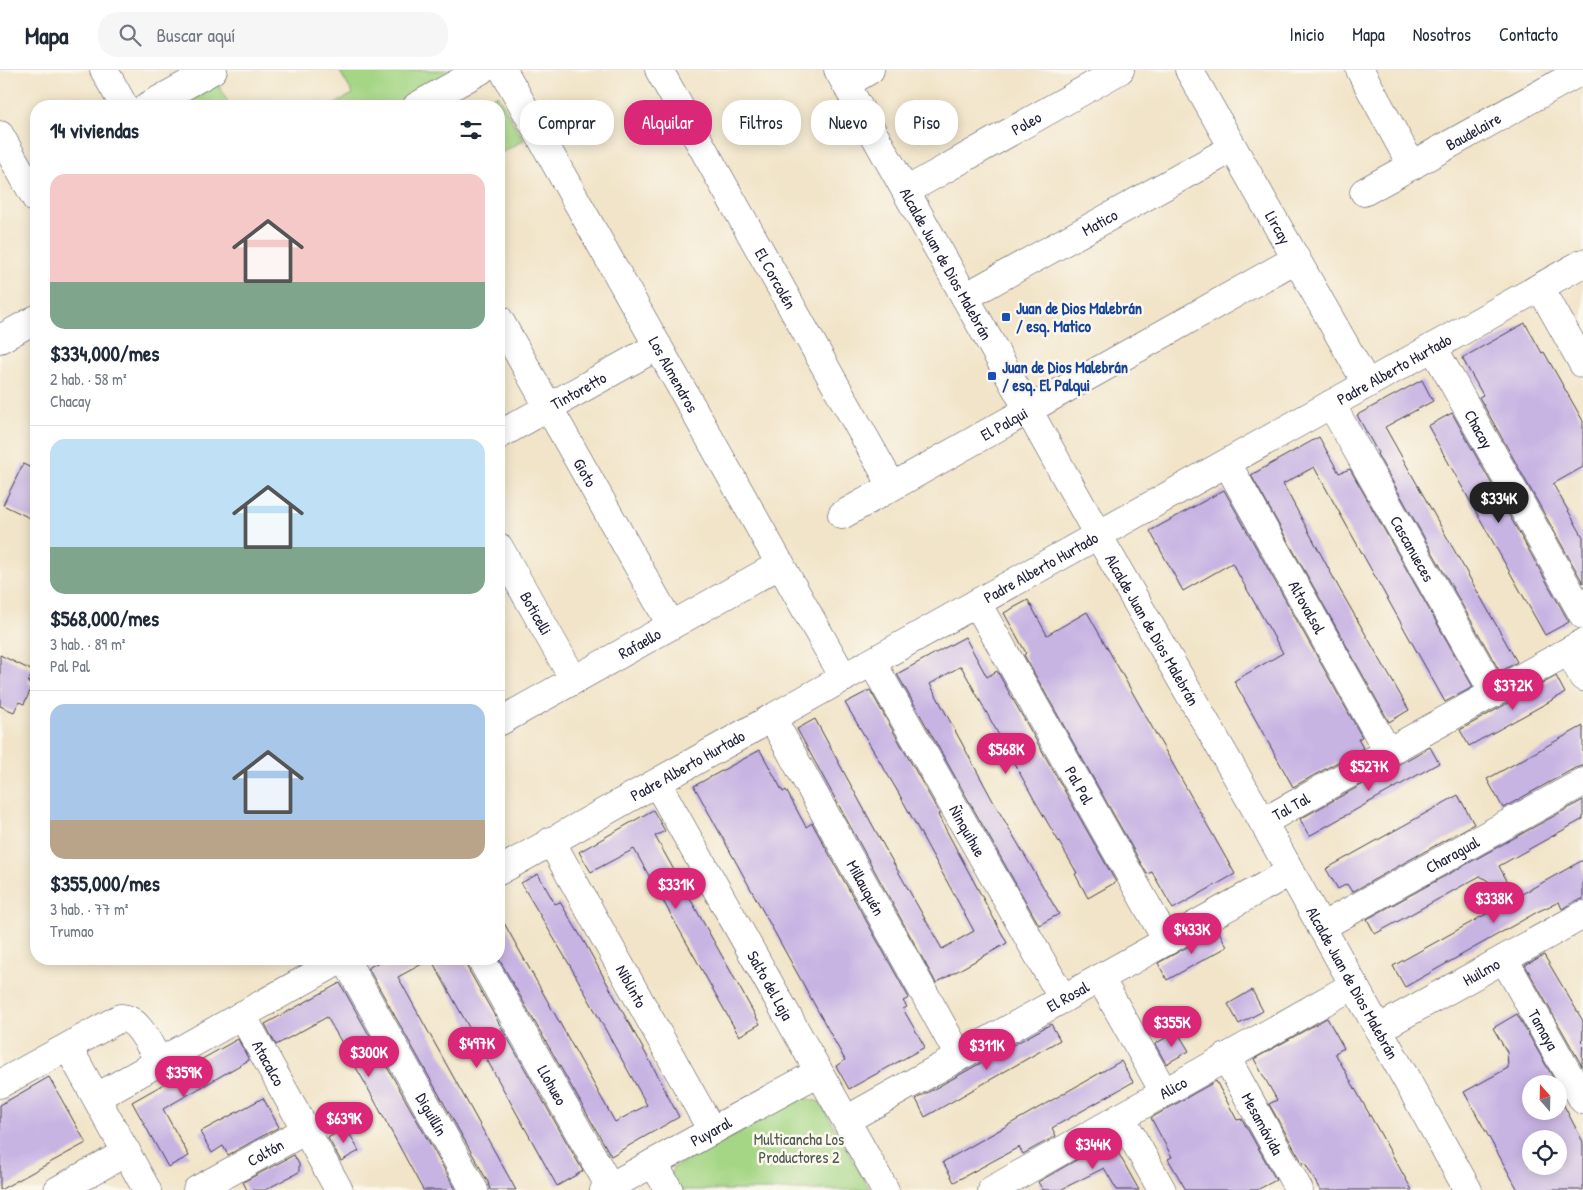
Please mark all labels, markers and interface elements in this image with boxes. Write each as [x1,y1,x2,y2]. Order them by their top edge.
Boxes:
search box [98,12,448,57]
text: Mapa [25,19,68,51]
icon: search [116,21,144,49]
text: Buscar aquí [156,22,236,48]
text: Inicio [1290,22,1324,47]
text: Mapa [1352,22,1385,47]
text: Nosotros [1413,22,1471,47]
text: Contacto [1499,22,1558,47]
chip: Comprar [520,100,614,145]
chip: Alquilar [624,100,712,145]
chip: Filtros [722,100,801,145]
chip: Nuevo [811,100,885,145]
chip: Piso [895,100,958,145]
street label: Poleo [1007,106,1046,140]
street label: Baudelaire [1442,107,1505,155]
text: 14 viviendas [50,116,139,145]
icon: filters [457,116,485,144]
street label: Alcalde Juan de Dios Malebrán [895,184,998,344]
street label: Matico [1078,203,1122,241]
icon: home [223,206,313,296]
street label: Lircay [1260,207,1297,248]
street label: El Corcolén [750,244,802,313]
place label: Juan de Dios Malebrán / esq. Matico [1016,297,1142,338]
marker: Juan de Dios Malebrán / esq. Matico [1000,311,1012,323]
street label: Padre Alberto Hurtado [1333,328,1455,410]
street label: Los Almendros [644,332,704,416]
text: $334,000/mes [50,339,159,368]
place label: Juan de Dios Malebrán / esq. El Palqui [1002,356,1128,397]
street label: Tintoretto [547,366,611,415]
text: 2 hab. · 58 m² [50,368,127,390]
marker: Juan de Dios Malebrán / esq. El Palqui [986,370,998,382]
text: Chacay [50,390,91,412]
street label: El Palqui [977,402,1032,446]
street label: Chacay [1459,406,1499,453]
street label: Gioto [568,454,602,491]
icon: home [223,472,313,562]
pin: $334K [1464,482,1534,524]
text: $334K [1481,487,1517,509]
street label: Cascanueces [1385,512,1440,586]
street label: Padre Alberto Hurtado [979,526,1102,608]
street label: Alcalde Juan de Dios Malebrán [1100,550,1205,709]
street label: Altovalsol [1284,577,1331,638]
street label: Boticelli [515,587,557,639]
text: $568,000/mes [50,604,159,633]
street label: Rafaello [614,622,665,664]
text: 3 hab. · 89 m² [50,633,125,655]
text: Pal Pal [50,655,90,677]
pin: $372K [1478,668,1548,711]
text: $372K [1493,674,1533,696]
street label: Padre Alberto Hurtado [626,724,749,806]
pin: $568K [971,732,1041,775]
icon: home [223,737,313,827]
text: $568K [988,738,1024,760]
pin: $527K [1334,750,1404,792]
text: $527K [1350,755,1388,777]
street label: Pal Pal [1060,762,1099,809]
street label: Tal Tal [1268,787,1314,826]
street label: Ñinquihue [944,801,991,861]
street label: Charagual [1421,830,1484,878]
street label: Millauquén [842,856,890,919]
pin: $331K [641,868,711,910]
text: $355,000/mes [50,869,160,898]
text: $331K [658,873,694,895]
pin: $338K [1459,882,1529,924]
text: $338K [1475,887,1513,909]
text: 3 hab. · 77 m² [50,898,129,920]
street label: Alcalde Juan de Dios Malebrán [1301,903,1404,1063]
pin: $433K [1157,912,1227,955]
text: $433K [1174,918,1210,940]
text: Trumao [50,920,94,942]
street label: Salto del Laja [742,947,799,1024]
street label: Huilmo [1459,952,1504,991]
street label: Niblinto [611,961,653,1012]
street label: El Rosal [1043,975,1094,1017]
street label: Tamaya [1523,1005,1564,1054]
pin: $355K [1137,1006,1207,1048]
text: $355K [1153,1011,1191,1033]
pin: $497K [442,1026,512,1069]
pin: $311K [952,1028,1022,1071]
text: $497K [459,1032,495,1054]
text: $311K [969,1034,1005,1056]
street label: Atacalco [247,1036,290,1090]
pin: $300K [334,1036,404,1078]
text: $300K [350,1041,388,1063]
pin: $359K [149,1056,219,1098]
text: $359K [166,1061,202,1083]
street label: Llohueo [532,1061,573,1110]
street label: Alico [1155,1071,1191,1104]
north arrow [1522,1075,1568,1120]
map controls [1522,1075,1567,1175]
street label: Mesamávida [1237,1088,1289,1159]
street label: Diguillín [411,1089,453,1140]
pin: $639K [309,1102,379,1144]
text: $639K [326,1107,362,1129]
street label: Puyaral [686,1111,736,1152]
park label: Multicancha Los Productores 2 [754,1128,844,1168]
pin: $344K [1058,1128,1128,1170]
button: locate [1522,1130,1567,1175]
street label: Coltón [243,1133,288,1171]
text: $344K [1075,1133,1111,1155]

